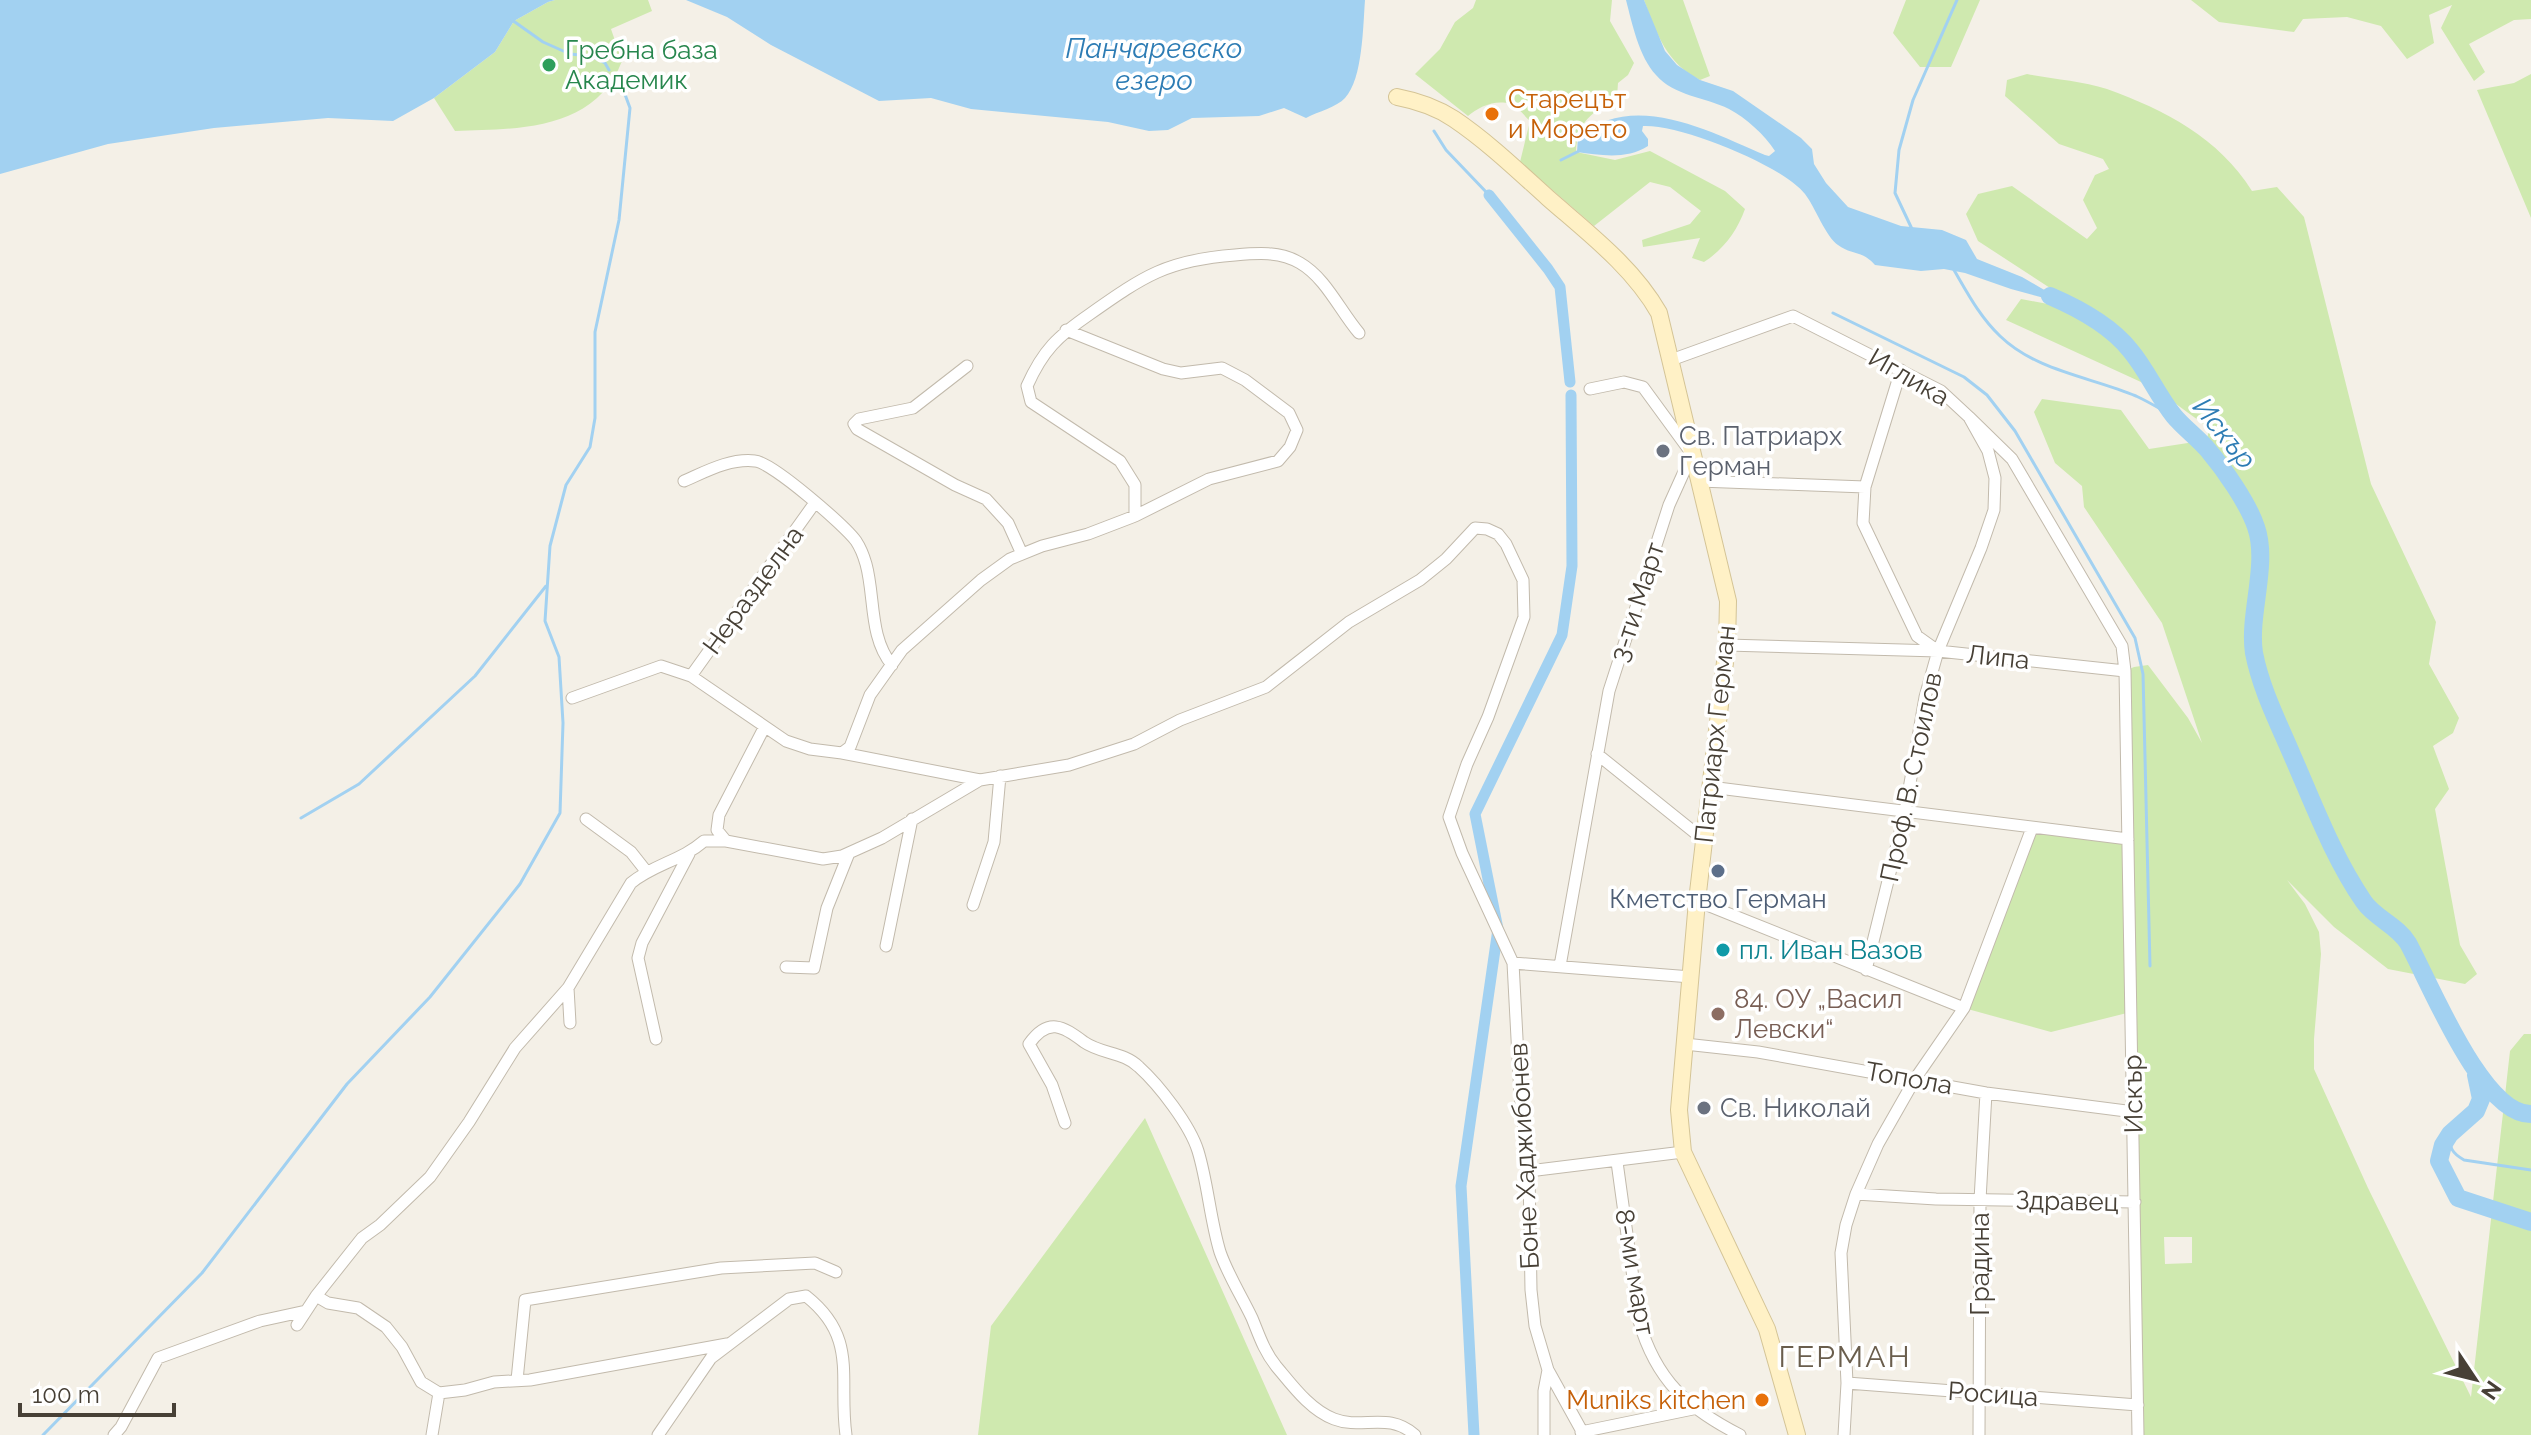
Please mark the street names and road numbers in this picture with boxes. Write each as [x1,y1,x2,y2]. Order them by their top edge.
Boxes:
street label: Иглика [1863,342,1955,412]
street label: Неразделна [697,520,809,660]
street label: 3-ти Март [1604,539,1670,665]
street label: Патриарх Герман [1689,624,1741,844]
street label: Липа [1965,639,2031,675]
street label: Проф. В. Стоилов [1874,669,1948,885]
street label: Боне Хаджибонев [1503,1042,1545,1270]
street label: Искър [2117,1054,2149,1134]
street label: Топола [1863,1056,1955,1100]
street label: Здравец [2015,1185,2119,1217]
street label: 8-ми март [1609,1207,1661,1337]
street label: Градина [1965,1212,1995,1316]
street label: Росица [1947,1376,2039,1412]

